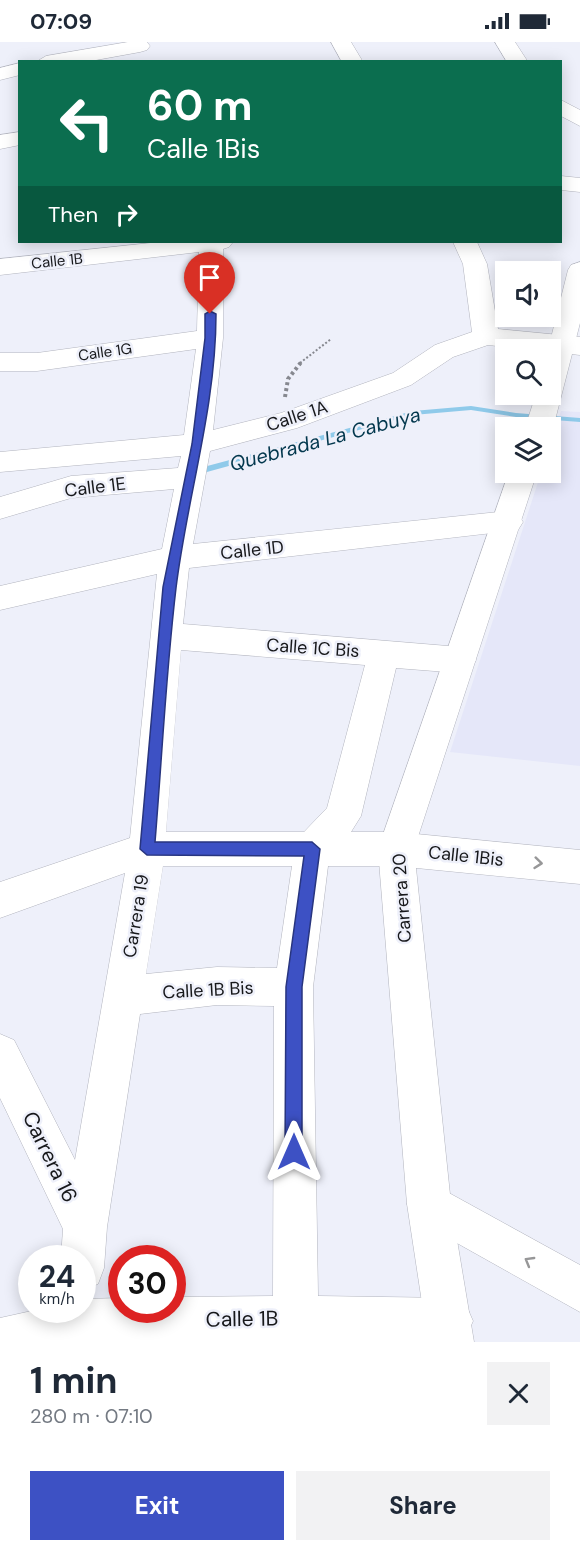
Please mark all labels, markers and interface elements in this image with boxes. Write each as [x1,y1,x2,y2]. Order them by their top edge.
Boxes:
text: 07:09 [30,7,92,36]
text: 60 m [147,78,253,133]
icon: left [48,84,126,162]
text: Calle 1Bis [147,131,260,166]
icon: right [110,198,143,231]
text: Then [48,200,98,229]
street label: Calle 1B [30,248,84,274]
pin [184,252,235,314]
icon: arrive [193,261,226,294]
map controls [495,261,561,483]
button: sound [495,261,561,327]
street label: Calle 1G [77,338,133,366]
button: search [495,339,561,405]
street label: Calle 1A [263,395,331,437]
water label: Quebrada La Cabuya [226,401,424,477]
button: layers [495,417,561,483]
street label: Calle 1E [63,471,127,503]
street label: Calle 1D [219,535,285,565]
street label: Calle 1C Bis [266,633,360,663]
street label: Calle 1Bis [427,840,505,872]
street label: Carrera 20 [387,852,417,944]
one-way arrow [533,856,542,869]
street label: Carrera 19 [118,873,154,959]
street label: Calle 1B Bis [162,976,254,1004]
street label: Carrera 16 [16,1107,84,1207]
position arrow [262,1120,326,1184]
speed limit sign: 30 [108,1245,186,1323]
text: 24 [39,1257,75,1296]
one-way arrow [525,1257,535,1269]
text: km/h [39,1289,75,1309]
street label: Calle 1B [205,1304,279,1334]
text: 1 min [30,1357,118,1404]
button: close [487,1362,550,1425]
text: 280 m · 07:10 [30,1403,153,1429]
button: Exit [30,1471,284,1540]
button: Share [296,1471,550,1540]

